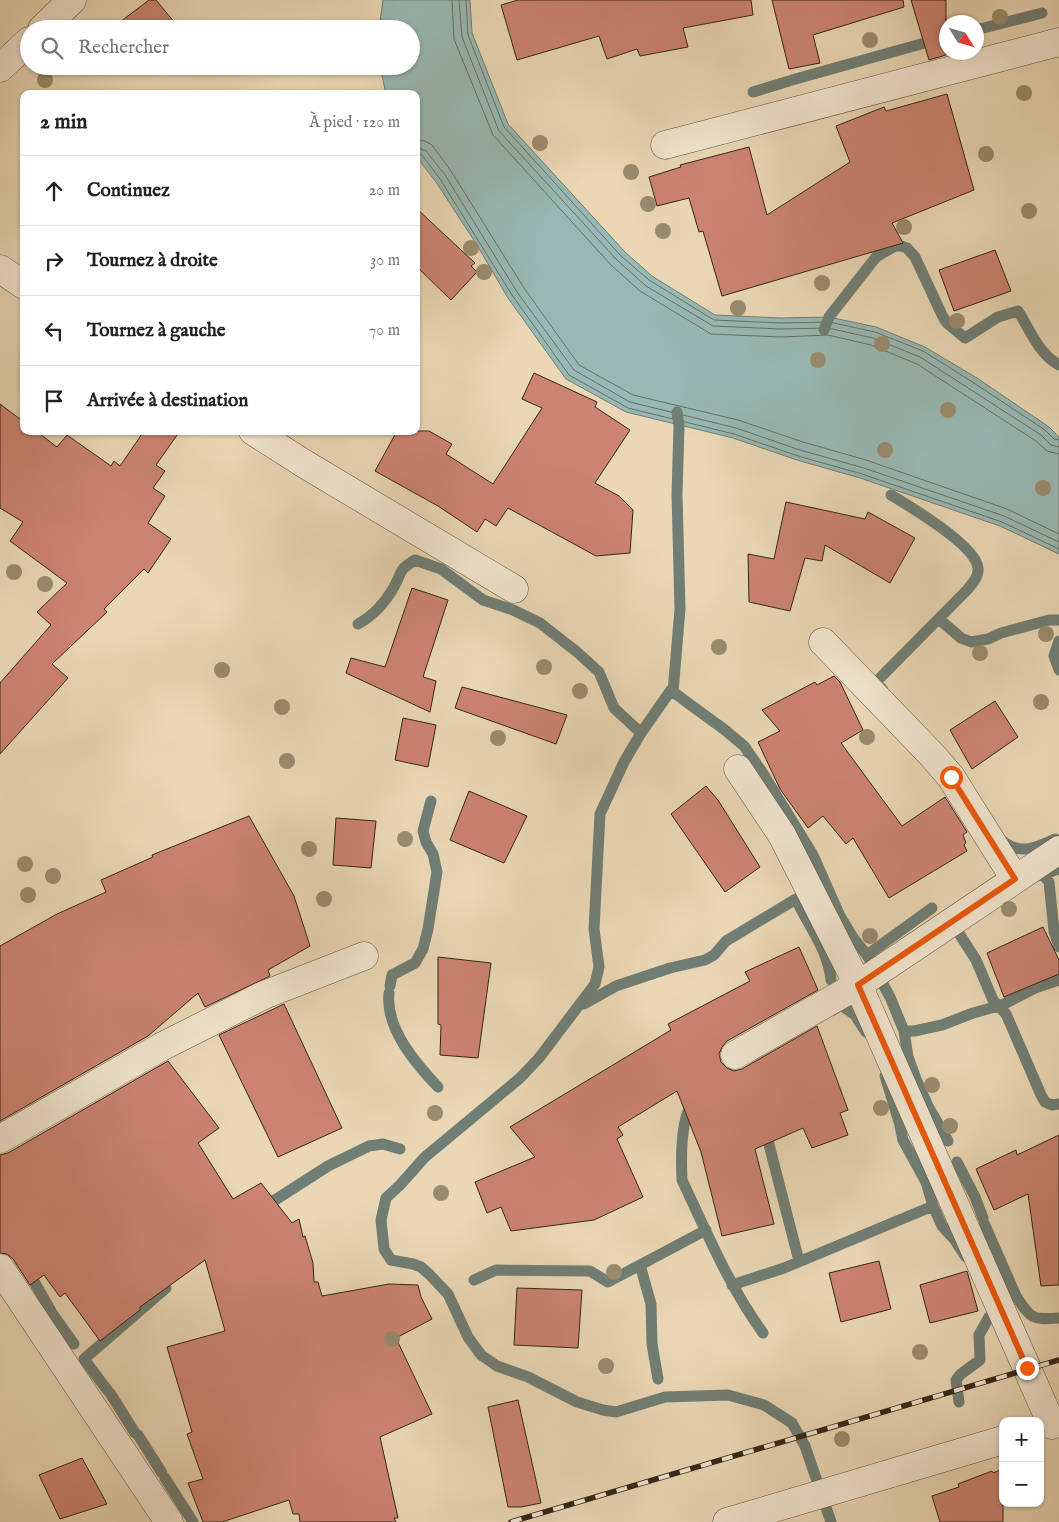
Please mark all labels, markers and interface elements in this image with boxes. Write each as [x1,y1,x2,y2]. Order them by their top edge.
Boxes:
north arrow [939,15,984,60]
search box [20,20,420,75]
icon: search [38,34,66,62]
text: Rechercher [78,36,169,60]
text: 2 min [40,109,87,136]
text: À pied · 120 m [309,113,400,133]
icon: ahead [40,177,68,205]
text: Continuez [87,179,170,203]
text: 20 m [369,181,400,201]
icon: right [40,247,68,275]
text: Tournez à droite [87,249,218,273]
text: 30 m [370,251,400,271]
icon: left [40,317,68,345]
text: Tournez à gauche [87,319,226,343]
text: 70 m [369,321,400,341]
icon: arrive [40,387,68,415]
text: Arrivée à destination [87,389,248,413]
route start [940,766,963,789]
route end [1016,1357,1039,1380]
map controls [999,1417,1044,1507]
button: + [999,1417,1044,1462]
button: − [999,1462,1044,1507]

